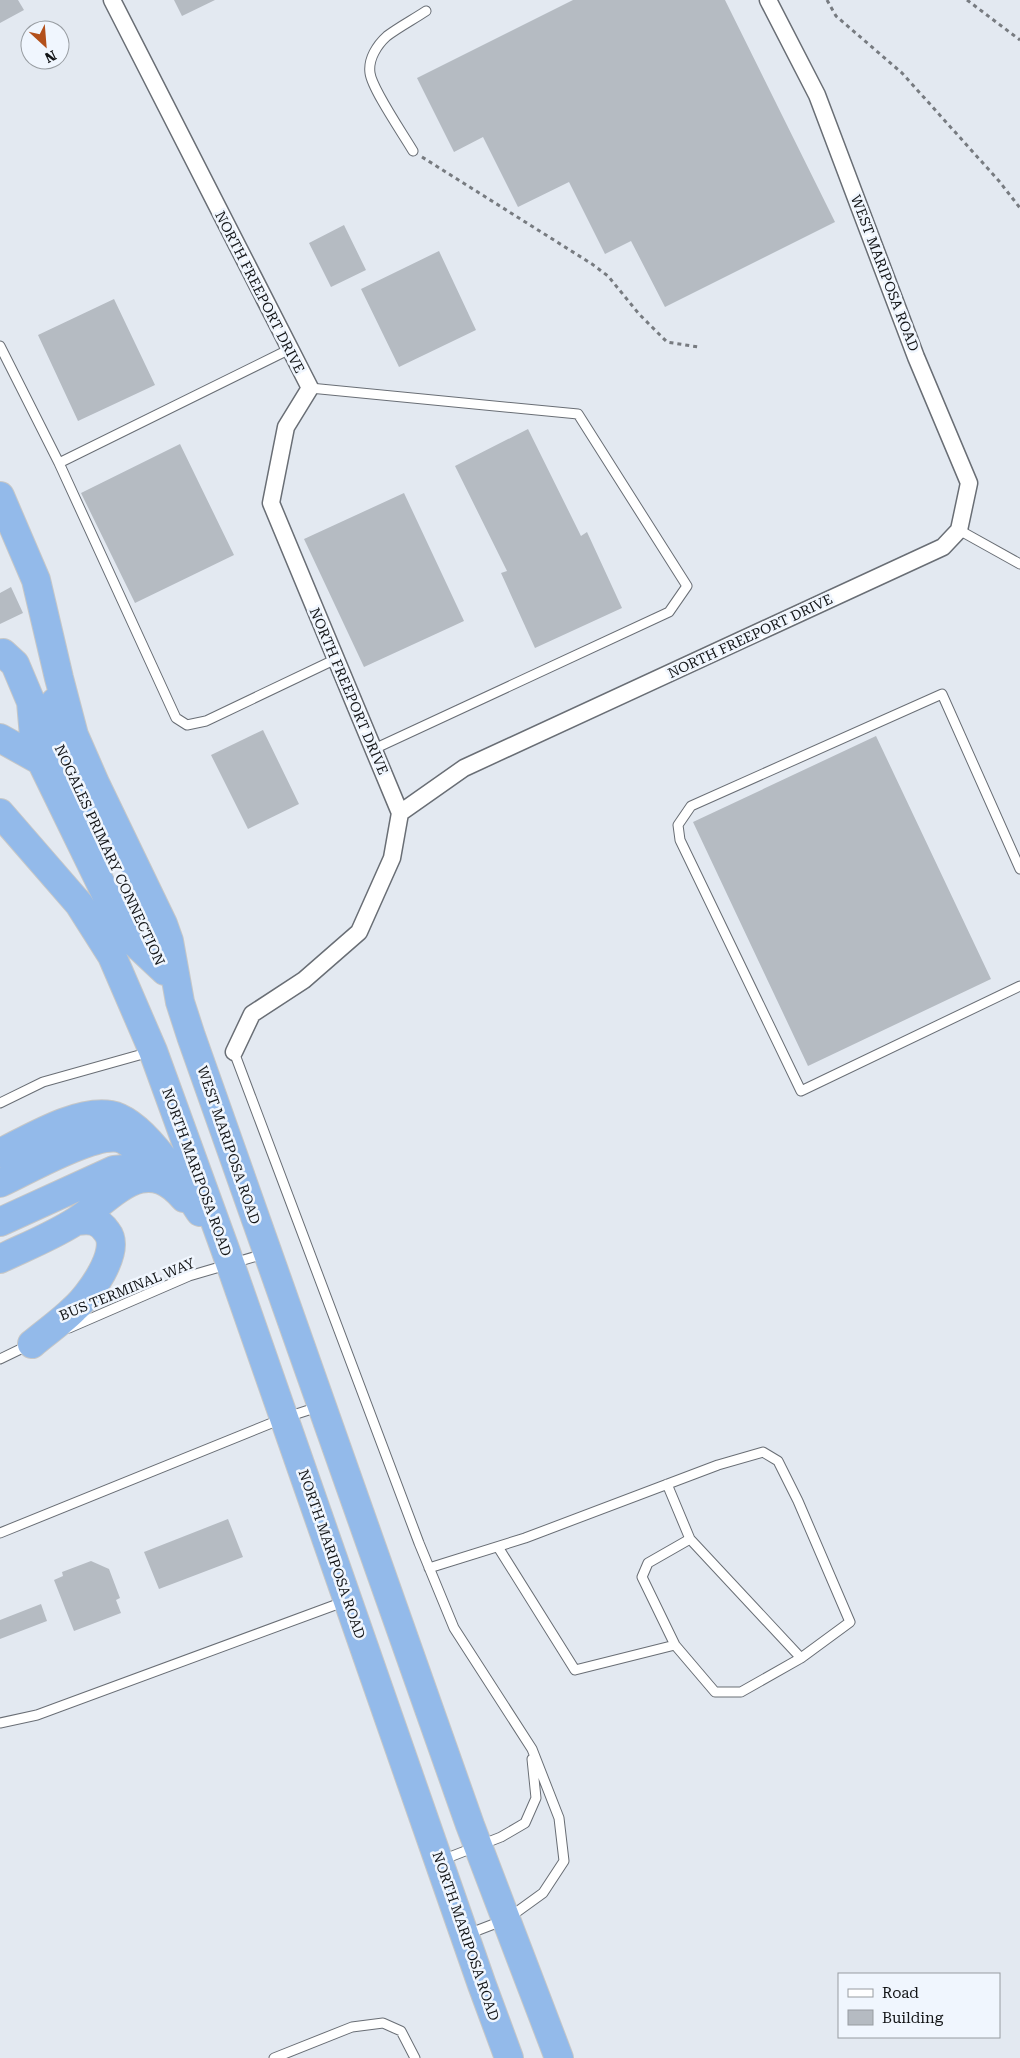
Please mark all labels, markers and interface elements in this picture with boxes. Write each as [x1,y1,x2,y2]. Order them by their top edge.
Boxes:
north arrow [20,20,70,70]
text: N [42,47,59,66]
street label: WEST MARIPOSA ROAD [848,193,922,354]
street label: NORTH FREEPORT DRIVE [212,208,308,376]
street label: NORTH FREEPORT DRIVE [665,591,835,681]
street label: NORTH FREEPORT DRIVE [307,605,391,777]
street label: NOGALES PRIMARY CONNECTION [52,742,168,968]
street label: WEST MARIPOSA ROAD [194,1064,264,1226]
street label: NORTH MARIPOSA ROAD [159,1086,235,1258]
street label: BUS TERMINAL WAY [57,1254,197,1323]
street label: NORTH MARIPOSA ROAD [295,1467,369,1641]
street label: NORTH MARIPOSA ROAD [429,1849,503,2023]
legend [838,1973,1000,2038]
text: Road [882,1984,919,2002]
text: Building [882,2009,944,2027]

